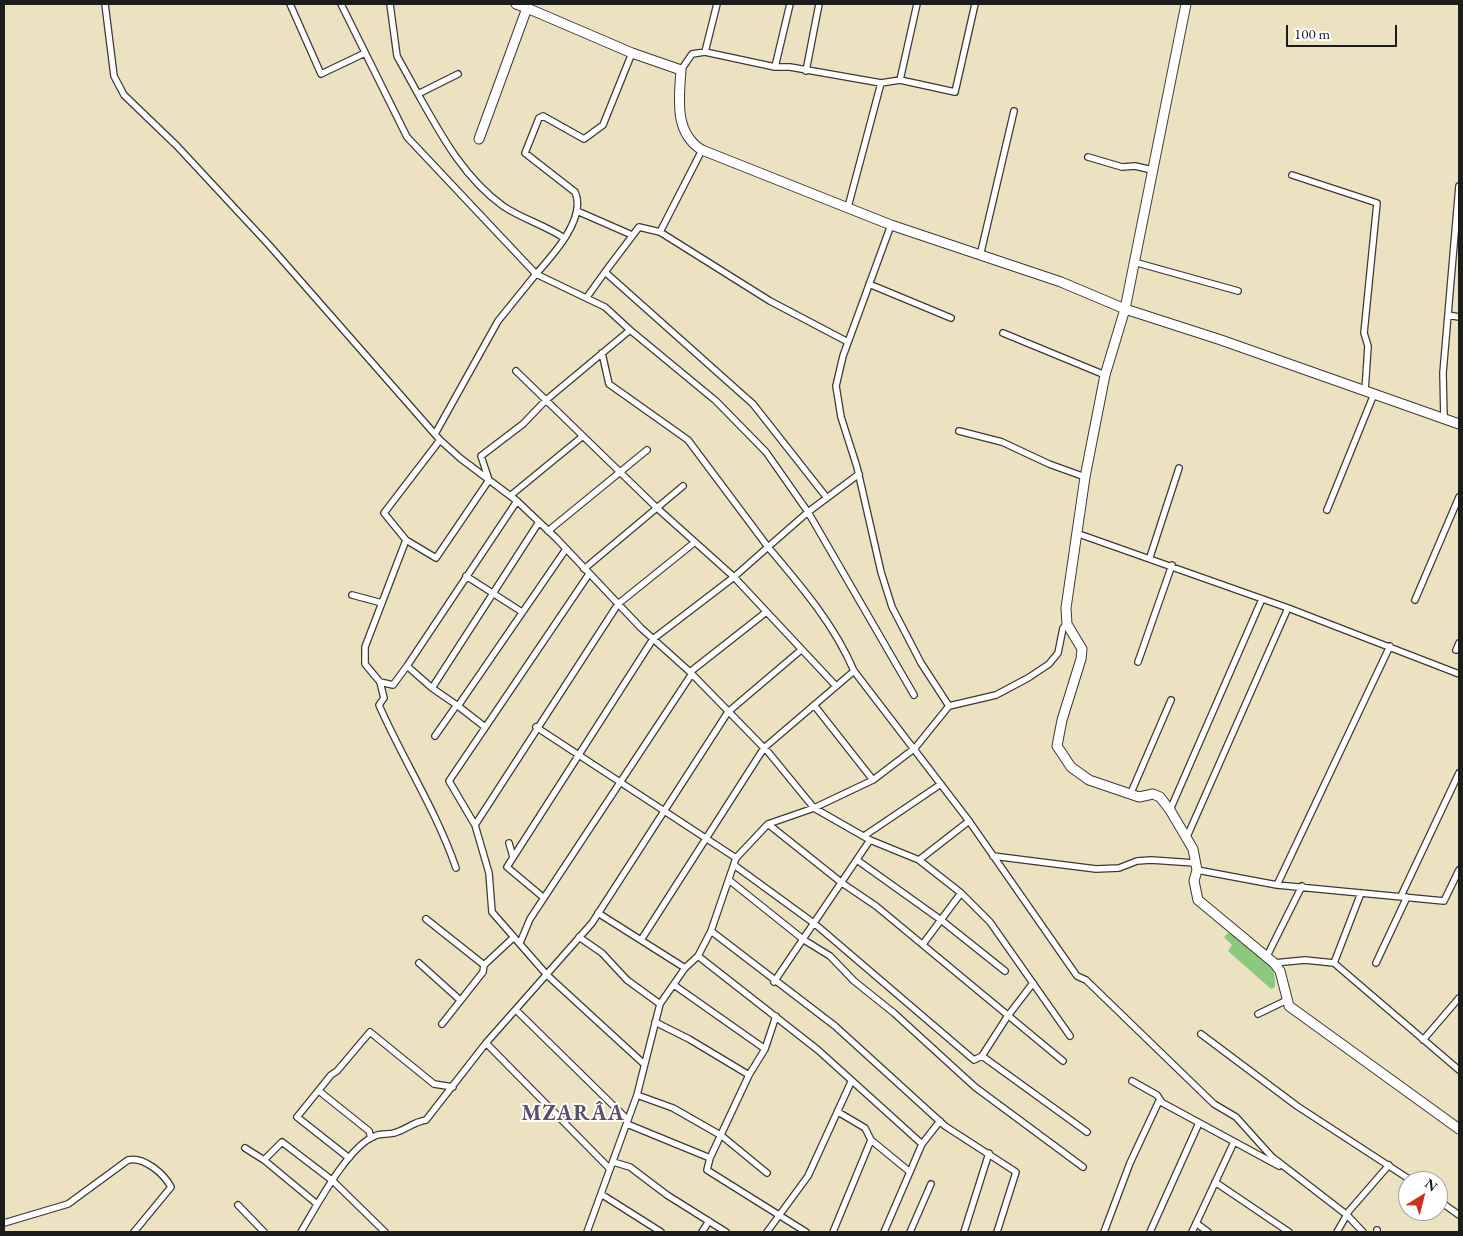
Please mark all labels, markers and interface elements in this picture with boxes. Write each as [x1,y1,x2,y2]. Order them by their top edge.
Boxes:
scale bar [1288,15,1399,47]
text: 100 m [1294,24,1330,43]
district label: MZARÂA [521,1101,625,1127]
north arrow [1398,1171,1448,1221]
text: N [1421,1174,1441,1195]

